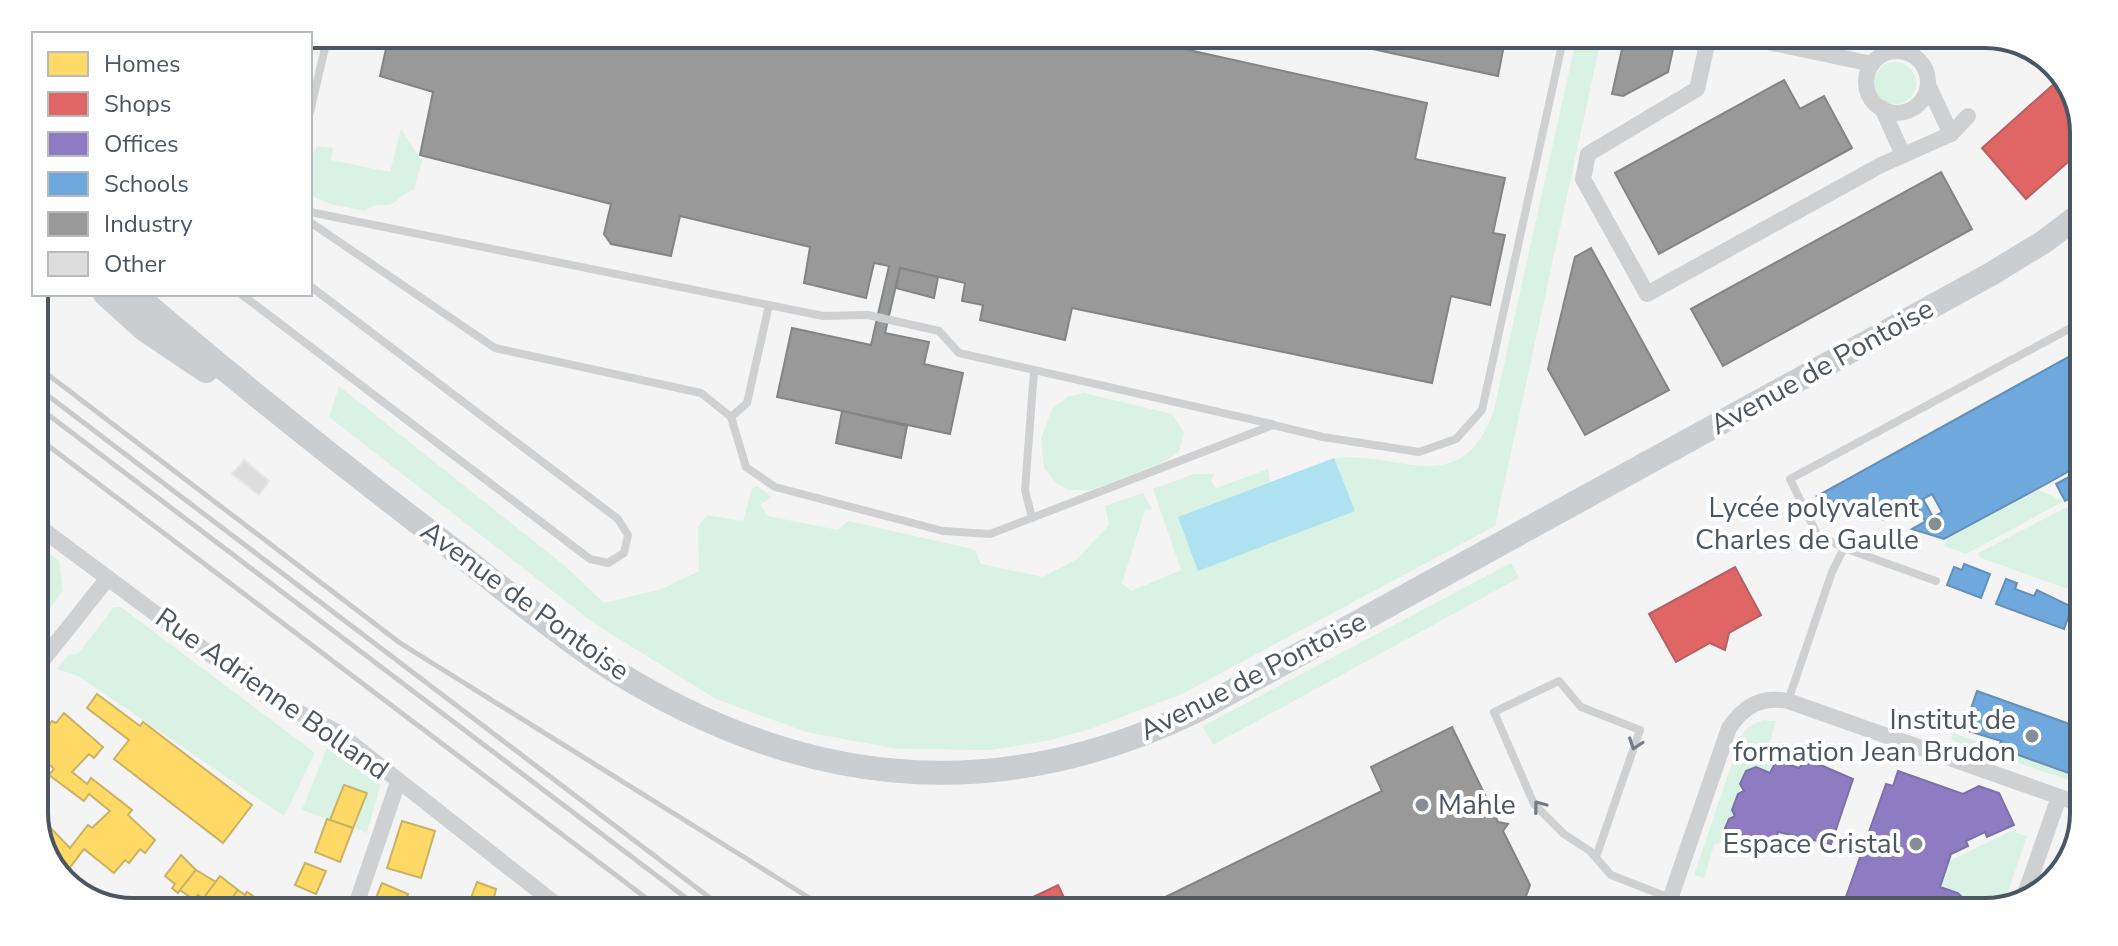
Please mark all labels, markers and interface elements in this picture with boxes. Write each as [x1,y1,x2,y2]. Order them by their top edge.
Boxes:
legend [32,32,312,296]
text: Homes [104,48,180,80]
text: Shops [104,88,171,120]
text: Offices [104,128,179,160]
text: Schools [104,168,189,200]
text: Industry [104,208,193,240]
text: Other [104,248,166,280]
street label: Avenue de Pontoise [1704,290,1940,444]
place label: Lycée polyvalent Charles de Gaulle [1695,489,1919,559]
street label: Avenue de Pontoise [413,512,637,690]
marker: Lycée polyvalent Charles de Gaulle [1926,515,1944,533]
street label: Rue Adrienne Bolland [148,599,396,789]
street label: Avenue de Pontoise [1133,602,1373,750]
place label: Institut de formation Jean Brudon [1733,701,2016,771]
marker: Institut de formation Jean Brudon [2023,727,2041,745]
one-way arrow [1628,736,1645,750]
place label: Mahle [1438,786,1516,824]
marker: Mahle [1413,796,1431,814]
one-way arrow [1534,800,1548,815]
place label: Espace Cristal [1723,825,1901,863]
marker: Espace Cristal [1907,835,1925,853]

